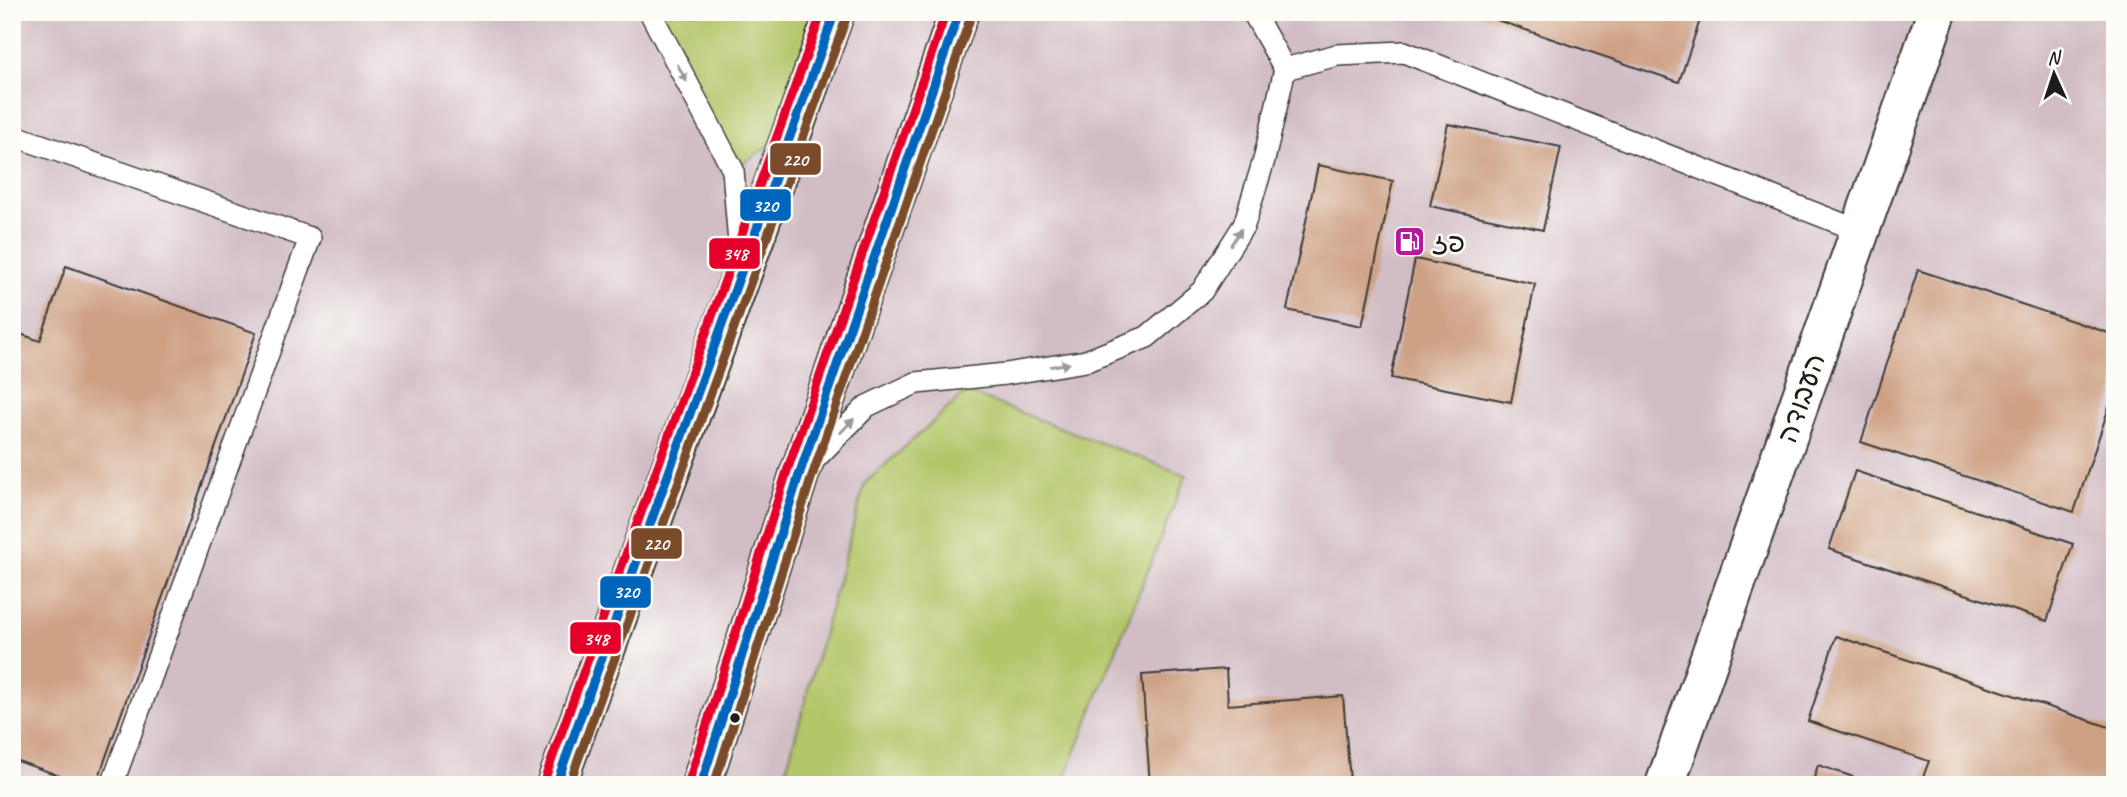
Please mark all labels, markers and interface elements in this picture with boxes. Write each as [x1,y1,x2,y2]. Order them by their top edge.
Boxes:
north arrow [2018,38,2088,108]
text: N [2047,46,2063,70]
one-way arrow [675,63,687,83]
line badge: 220 [769,142,822,176]
text: 220 [782,148,810,172]
line badge: 320 [739,188,792,222]
text: 320 [752,194,780,218]
fuel station icon: פז [1392,225,1426,259]
place label: פז [1432,225,1465,260]
one-way arrow [1230,227,1243,247]
line badge: 348 [708,237,761,270]
text: 348 [722,242,750,266]
street label: העבודה [1769,348,1833,448]
one-way arrow [1049,359,1071,370]
one-way arrow [839,418,855,435]
line badge: 220 [630,527,683,560]
text: 220 [643,532,671,556]
line badge: 320 [599,575,652,609]
text: 320 [613,580,641,604]
line badge: 348 [569,621,622,655]
text: 348 [583,627,611,651]
unlabelled marker [728,711,742,725]

